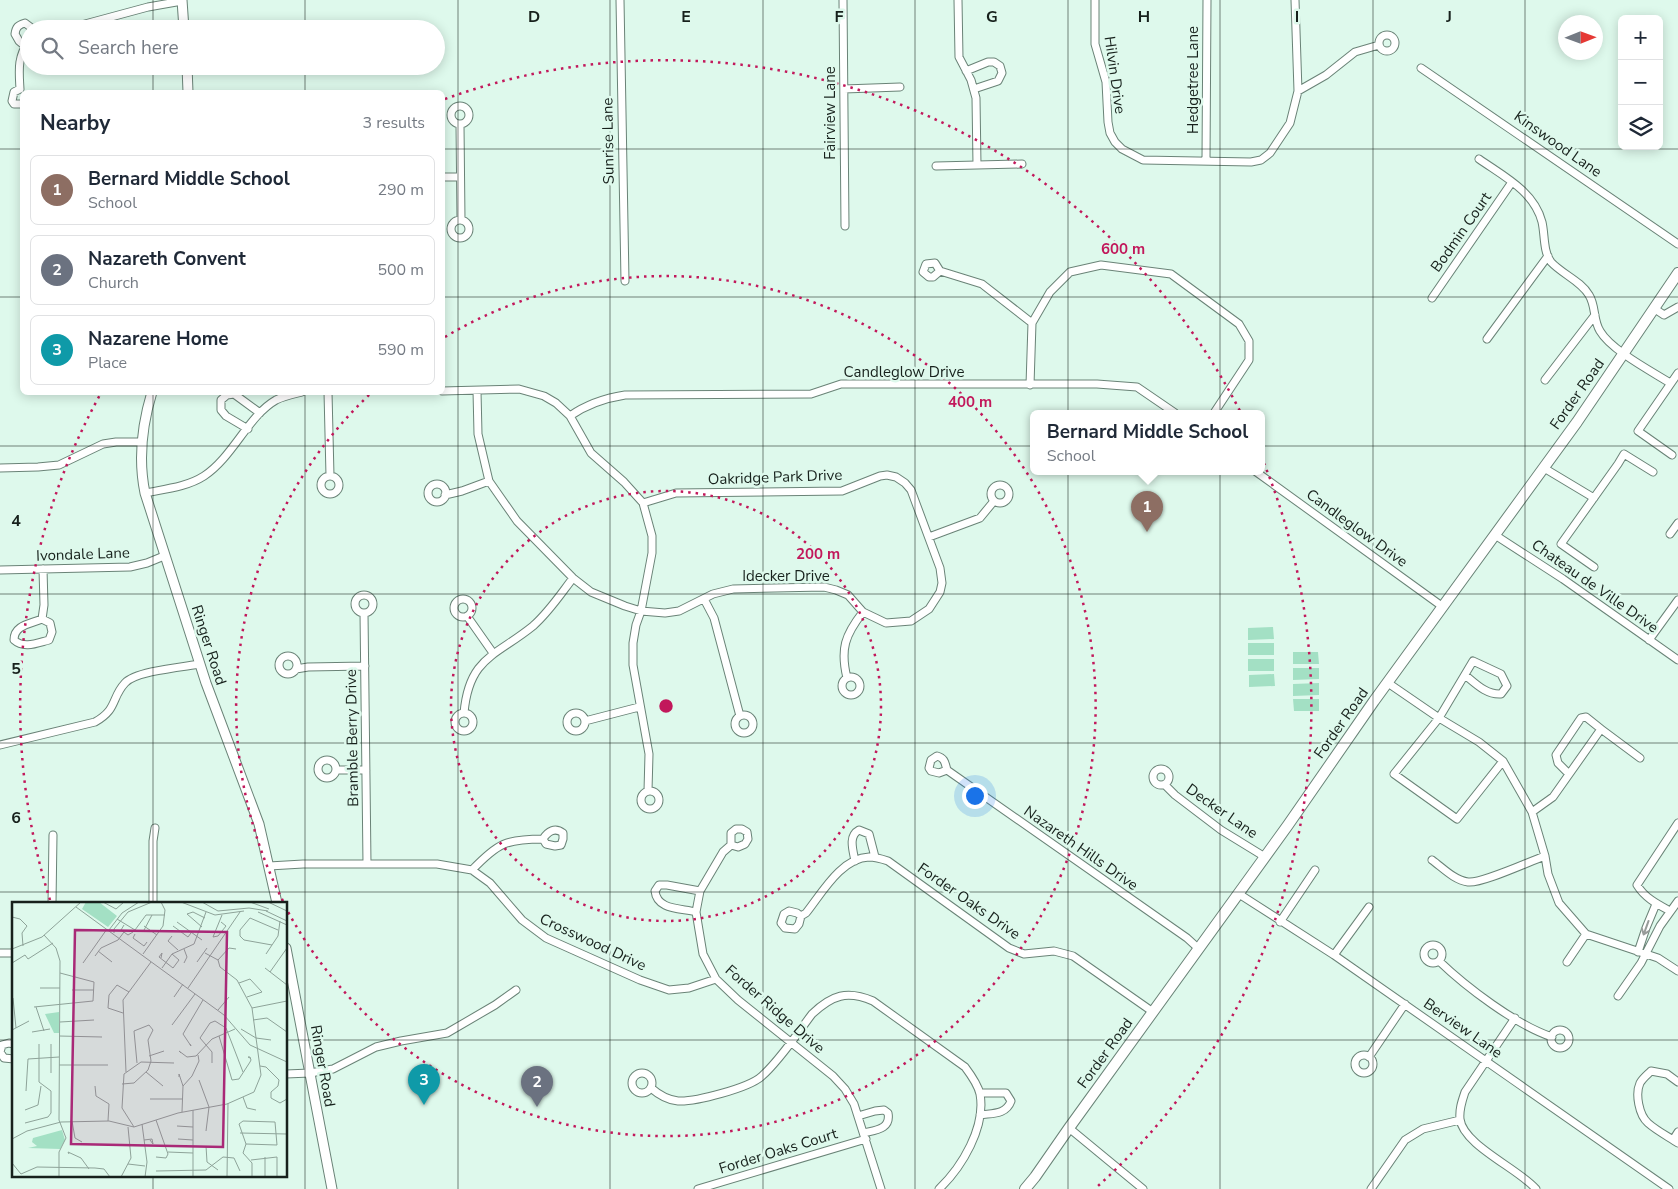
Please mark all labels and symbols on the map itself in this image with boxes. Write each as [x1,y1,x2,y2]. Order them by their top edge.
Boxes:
text: D [528,6,540,28]
text: E [681,6,691,28]
text: F [835,6,844,28]
text: G [986,6,998,28]
text: H [1138,6,1150,28]
text: I [1295,6,1299,28]
text: J [1445,6,1452,28]
north arrow [1558,15,1603,60]
street label: Hedgetree Lane [1183,26,1203,134]
street label: Hilvin Drive [1100,35,1130,115]
street label: Fairview Lane [820,66,840,160]
street label: Sunrise Lane [597,97,619,184]
street label: Kinswood Lane [1510,106,1606,182]
street label: Bodmin Court [1426,187,1496,276]
text: 600 m [1101,239,1145,259]
street label: Forder Road [1545,355,1609,433]
street label: Candleglow Drive [844,362,964,382]
text: 400 m [948,392,992,412]
street label: Oakridge Park Drive [707,465,843,489]
street label: Candleglow Drive [1302,484,1412,572]
pin: 1 [1131,491,1163,532]
text: 4 [11,510,21,532]
street label: Chateau de Ville Drive [1528,535,1662,637]
street label: Ivondale Lane [36,542,130,566]
text: 200 m [796,544,840,564]
street label: Idecker Drive [742,566,830,586]
street label: Ringer Road [187,602,231,688]
text: 5 [11,658,21,680]
street label: Bramble Berry Drive [341,669,363,807]
street label: Forder Road [1309,684,1373,762]
centre of rings [657,697,675,715]
street label: Decker Lane [1182,779,1262,843]
your location [962,783,988,809]
street label: Nazareth Hills Drive [1020,801,1142,895]
text: 6 [11,807,21,829]
street label: Forder Oaks Drive [914,858,1024,944]
inset map [12,902,288,1176]
street label: Crosswood Drive [536,909,650,975]
one-way arrow [1641,919,1650,935]
street label: Forder Ridge Drive [721,960,829,1058]
street label: Berview Lane [1420,993,1506,1063]
street label: Forder Road [1073,1014,1137,1092]
street label: Ringer Road [306,1023,340,1109]
pin: 3 [408,1064,440,1105]
pin: 2 [521,1066,553,1107]
street label: Forder Oaks Court [716,1123,840,1179]

